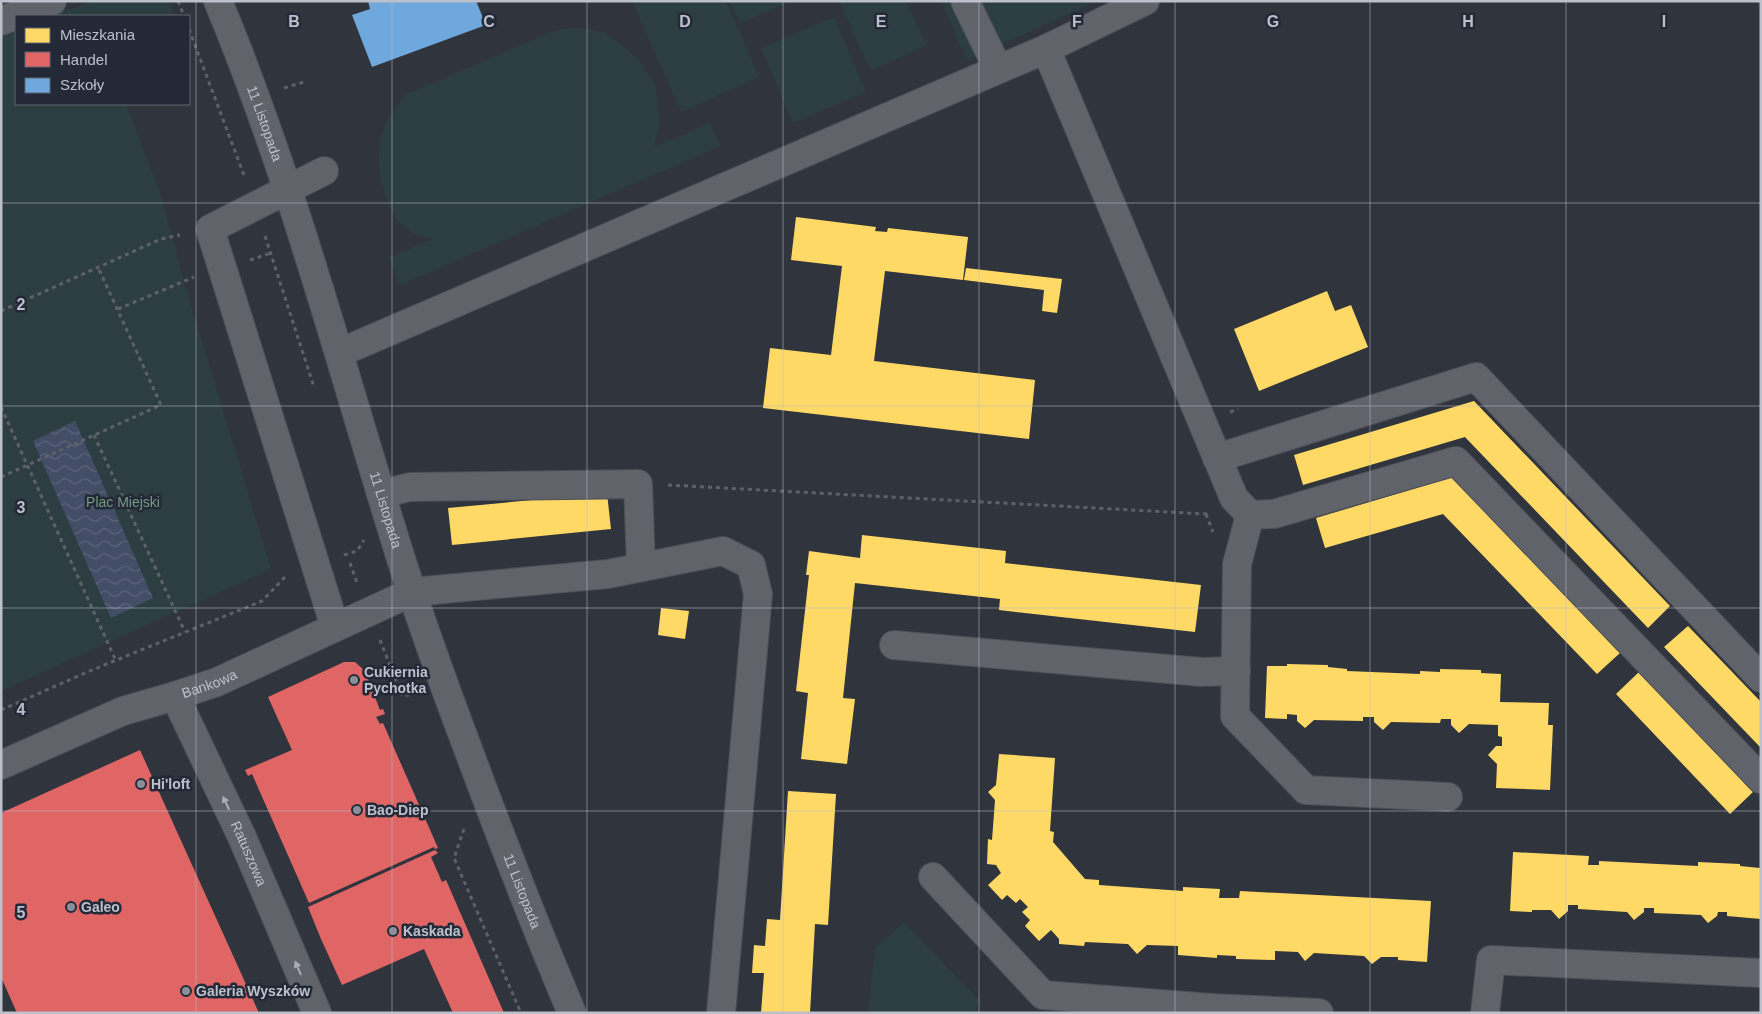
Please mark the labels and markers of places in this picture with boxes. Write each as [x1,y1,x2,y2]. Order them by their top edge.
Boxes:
place label: Cukiernia Pychotka [364,664,428,696]
marker: Cukiernia Pychotka [348,674,360,686]
place label: Hi'loft [151,776,190,792]
marker: Hi'loft [135,778,147,790]
place label: Bao-Diep [367,802,428,818]
marker: Bao-Diep [351,804,363,816]
place label: Galeo [81,899,120,915]
marker: Galeo [65,901,77,913]
place label: Kaskada [403,923,461,939]
marker: Kaskada [387,925,399,937]
place label: Galeria Wyszków [196,983,310,999]
marker: Galeria Wyszków [180,985,192,997]

